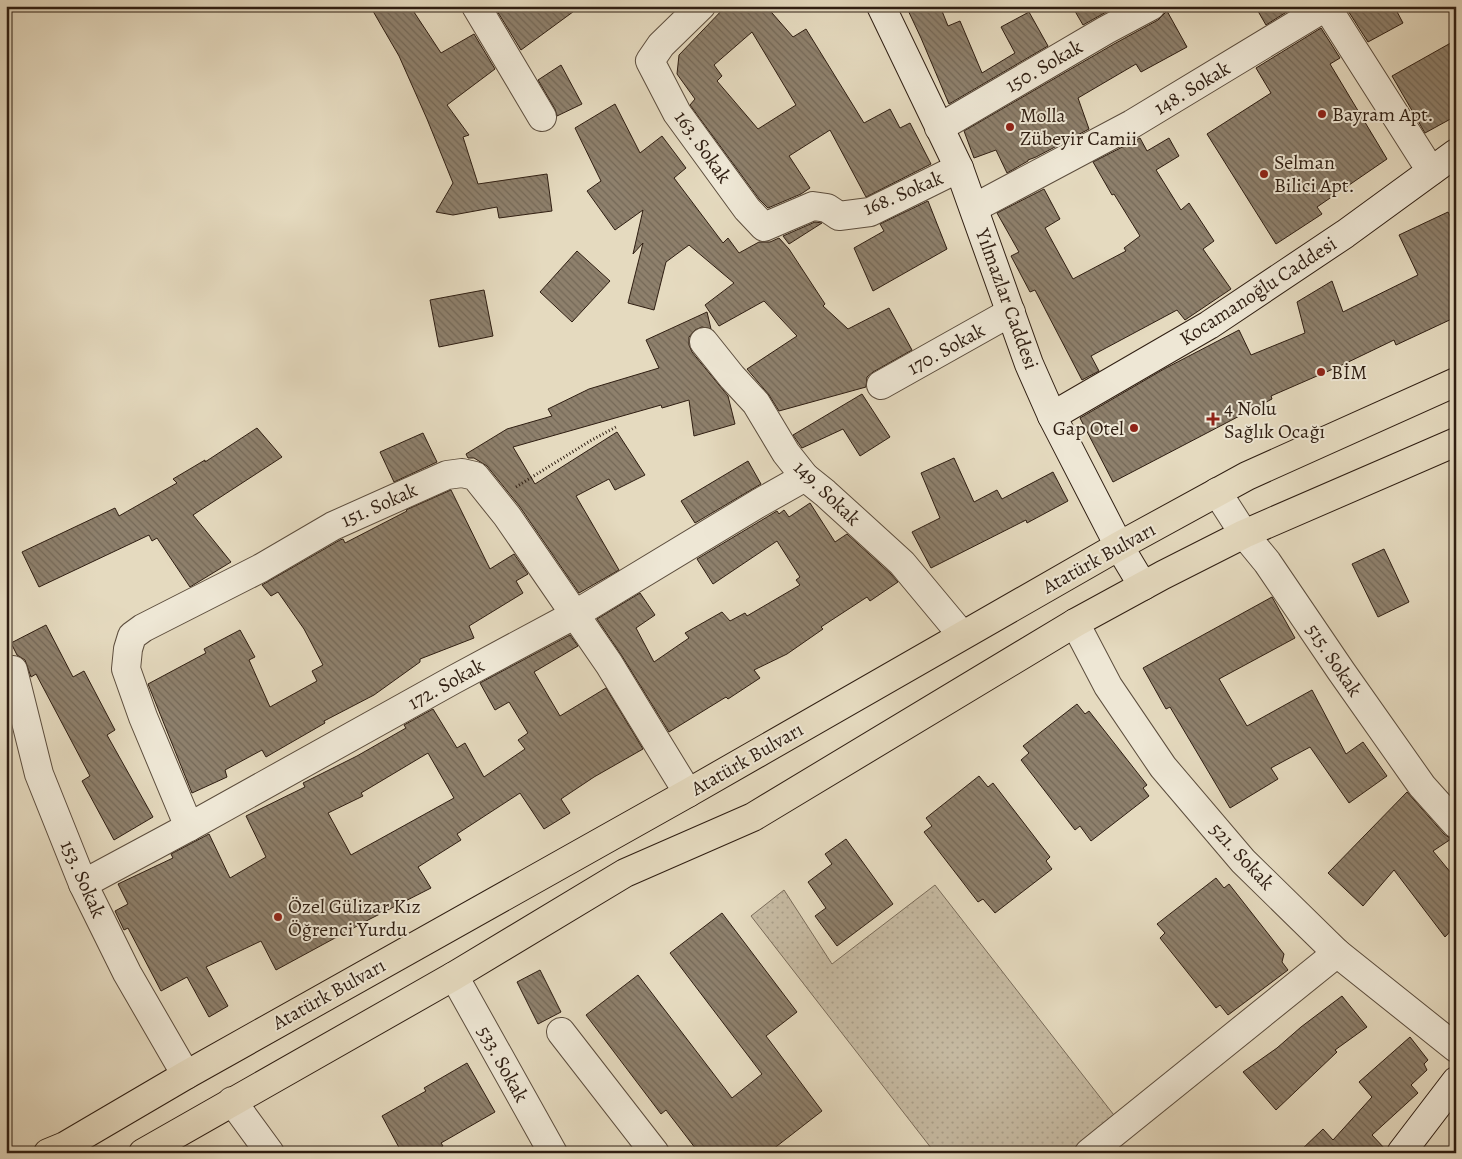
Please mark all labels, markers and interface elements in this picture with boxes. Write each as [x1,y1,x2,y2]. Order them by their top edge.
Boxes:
street label: 150. Sokak [1001,33,1087,99]
street label: 148. Sokak [1149,55,1235,121]
place label: Bayram Apt. [1332,101,1434,128]
place label: Molla Zübeyir Camii [1020,102,1137,152]
street label: 163. Sokak [668,105,738,189]
marker: Bayram Apt. [1316,108,1328,120]
marker: Molla Zübeyir Camii [1004,121,1016,133]
place label: Selman Bilici Apt. [1274,149,1355,199]
street label: 168. Sokak [859,164,947,222]
marker: Selman Bilici Apt. [1258,168,1270,180]
street label: Yılmazlar Caddesi [969,224,1045,373]
street label: Kocamanoğlu Caddesi [1174,230,1342,352]
street label: 170. Sokak [902,317,990,381]
place label: BİM [1331,359,1367,386]
marker: BİM [1315,366,1327,378]
place label: 4 Nolu Sağlık Ocağı [1224,395,1325,445]
marker: 4 Nolu Sağlık Ocağı [1206,412,1220,426]
place label: Gap Otel [1053,415,1124,442]
marker: Gap Otel [1128,422,1140,434]
street label: 149. Sokak [788,454,866,532]
street label: 151. Sokak [337,476,421,534]
street label: Atatürk Bulvarı [1037,516,1160,601]
street label: 515. Sokak [1300,618,1368,702]
street label: 172. Sokak [403,652,489,716]
street label: Atatürk Bulvarı [685,716,808,803]
street label: 521. Sokak [1204,816,1280,896]
street label: 153. Sokak [54,836,112,922]
place label: Özel Gülizar Kız Öğrenci Yurdu [288,893,421,943]
marker: Özel Gülizar Kız Öğrenci Yurdu [272,911,284,923]
street label: Atatürk Bulvarı [267,952,390,1037]
street label: 533. Sokak [471,1021,535,1107]

